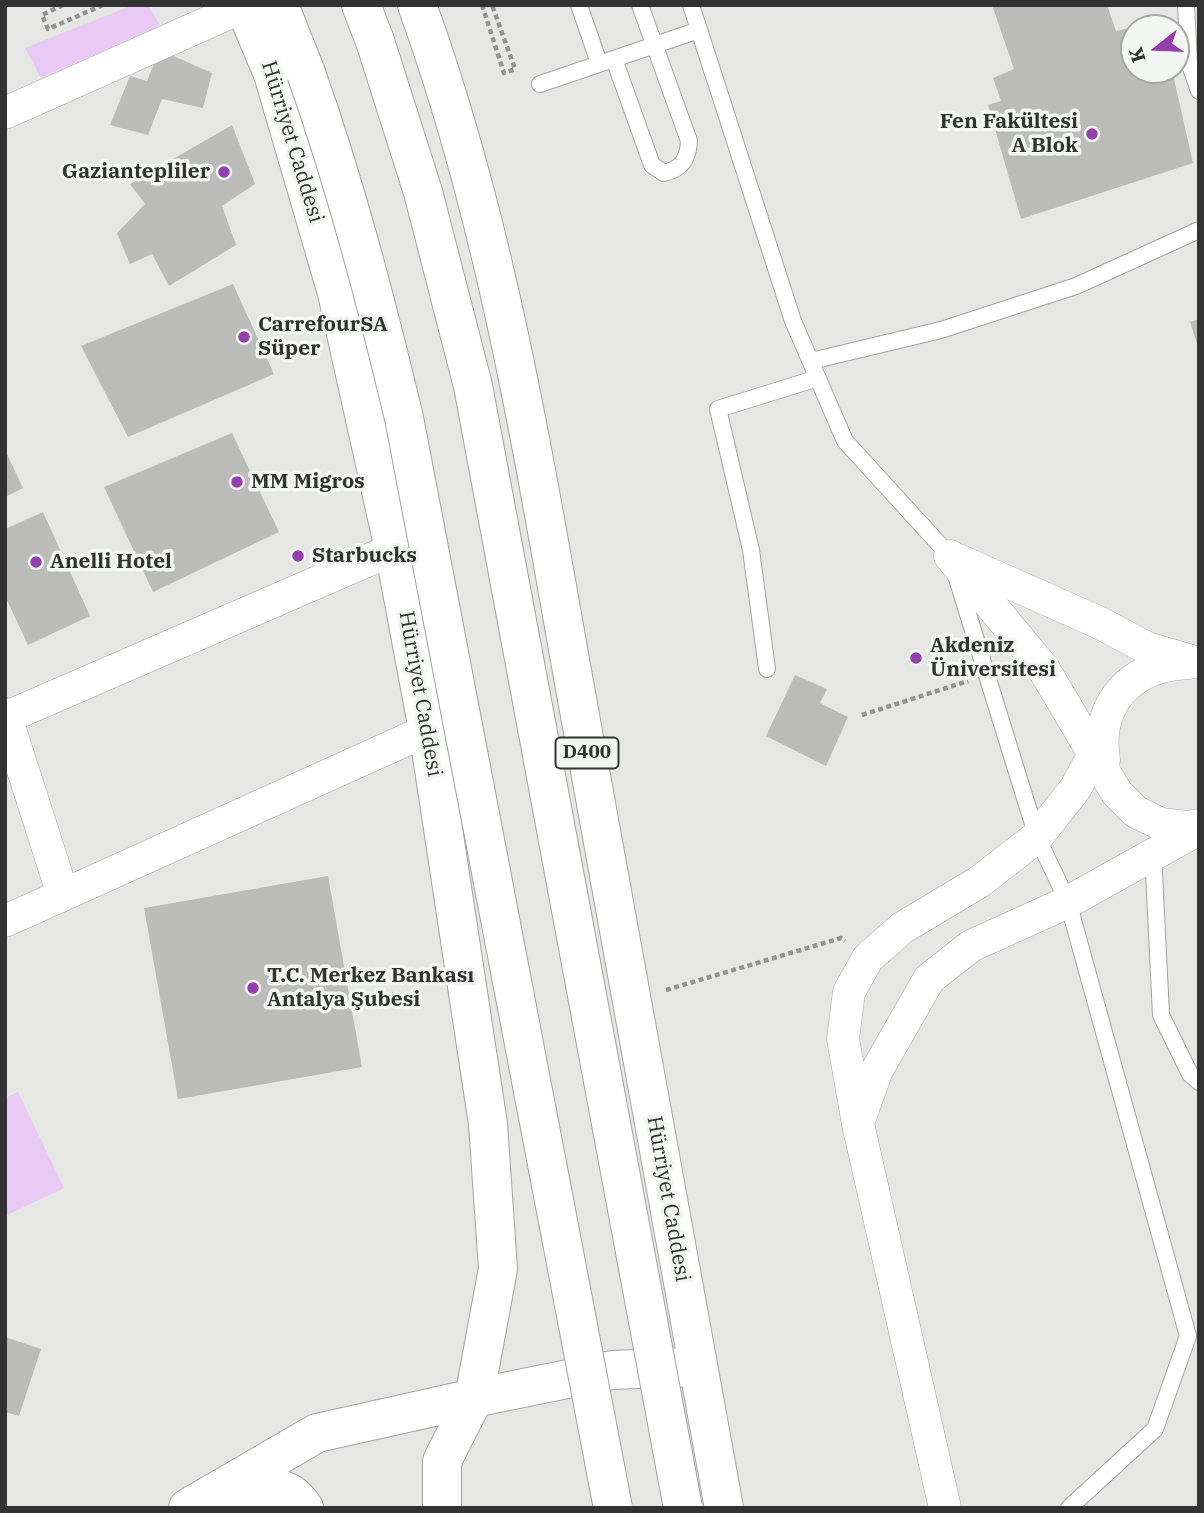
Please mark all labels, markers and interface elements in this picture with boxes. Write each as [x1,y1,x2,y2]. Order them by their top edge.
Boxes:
north arrow [1120,14,1190,84]
text: K [1123,44,1151,66]
street label: Hürriyet Caddesi [255,58,329,226]
place label: Fen Fakültesi A Blok [940,109,1078,159]
marker: Fen Fakültesi A Blok [1084,126,1100,142]
place label: Gaziantepliler [62,159,210,185]
marker: Gaziantepliler [216,164,232,180]
place label: CarrefourSA Süper [258,312,388,362]
marker: CarrefourSA Süper [236,329,252,345]
place label: MM Migros [251,469,365,495]
marker: MM Migros [229,474,245,490]
place label: Starbucks [312,543,417,569]
marker: Starbucks [290,548,306,564]
place label: Anelli Hotel [50,549,172,575]
marker: Anelli Hotel [28,554,44,570]
street label: Hürriyet Caddesi [393,609,447,779]
place label: Akdeniz Üniversitesi [930,633,1056,683]
marker: Akdeniz Üniversitesi [908,650,924,666]
road number: D400 [556,738,618,768]
place label: T.C. Merkez Bankası Antalya Şubesi [267,963,474,1013]
marker: T.C. Merkez Bankası Antalya Şubesi [245,980,261,996]
street label: Hürriyet Caddesi [641,1114,695,1284]

